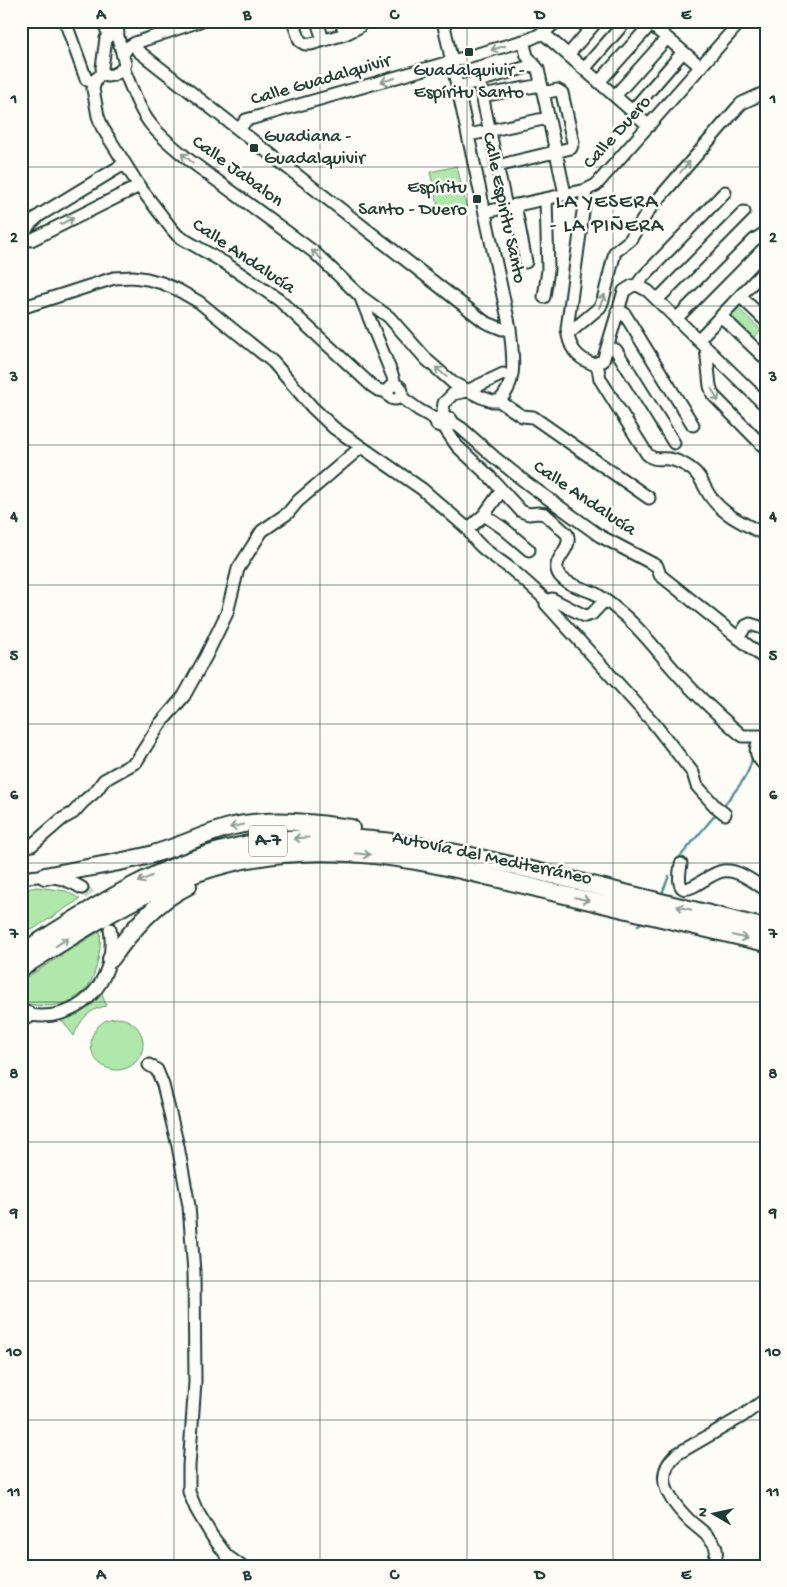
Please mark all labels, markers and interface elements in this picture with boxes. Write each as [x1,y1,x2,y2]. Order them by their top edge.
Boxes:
text: A [95,7,107,26]
text: B [242,7,252,26]
text: C [389,7,400,26]
text: D [533,7,546,26]
text: E [681,7,692,26]
one-way arrow [490,44,506,53]
marker: Guadalquivir - Espíritu Santo [463,46,475,58]
street label: Calle Guadalquivir [248,49,396,112]
place label: Guadalquivir - Espíritu Santo [413,60,525,105]
one-way arrow [381,75,397,85]
text: 1 [10,91,17,110]
street label: Calle Duero [579,91,657,175]
text: 1 [769,91,776,110]
place label: Guadiana - Guadalquivir [264,126,367,171]
street label: Calle Espiritu Santo [476,130,530,286]
street label: Calle Jabalon [187,131,287,213]
marker: Guadiana - Guadalquivir [248,142,260,154]
one-way arrow [180,152,193,163]
one-way arrow [680,160,691,173]
place label: Espíritu Santo - Duero [358,177,467,222]
district label: LA YESERA - LA PIÑERA [550,191,665,240]
marker: Espíritu Santo - Duero [471,193,483,205]
street label: Calle Andalucía [187,214,300,301]
one-way arrow [59,216,74,225]
text: 2 [10,230,18,249]
text: 2 [769,230,777,249]
one-way arrow [311,249,323,261]
one-way arrow [597,294,607,309]
one-way arrow [434,366,447,378]
text: 3 [9,369,18,388]
text: 3 [768,369,777,388]
one-way arrow [710,388,720,403]
street label: Calle Andalucía [528,456,641,543]
text: 4 [9,509,18,528]
text: 4 [768,509,777,528]
text: 5 [10,648,19,667]
text: 5 [769,648,778,667]
text: 6 [10,787,19,806]
text: 6 [769,787,778,806]
one-way arrow [230,822,246,832]
road number: A-7 [249,826,287,856]
street label: Autovía del Mediterráneo [390,827,594,891]
one-way arrow [293,833,310,843]
one-way arrow [355,849,371,858]
one-way arrow [138,875,153,884]
one-way arrow [574,895,590,904]
one-way arrow [677,903,693,912]
text: 7 [9,926,19,945]
text: 7 [768,926,778,945]
one-way arrow [731,933,747,942]
one-way arrow [55,937,69,947]
text: 8 [10,1066,19,1085]
text: 8 [769,1066,778,1085]
text: 9 [9,1205,18,1224]
text: 9 [768,1205,777,1224]
text: 10 [5,1344,22,1363]
text: 10 [764,1344,781,1363]
text: 11 [7,1484,20,1503]
text: 11 [766,1484,779,1503]
north arrow [690,1490,740,1540]
text: N [695,1507,713,1518]
text: A [95,1567,107,1586]
text: B [242,1567,252,1586]
text: C [389,1567,400,1586]
text: D [533,1567,546,1586]
text: E [681,1567,692,1586]

